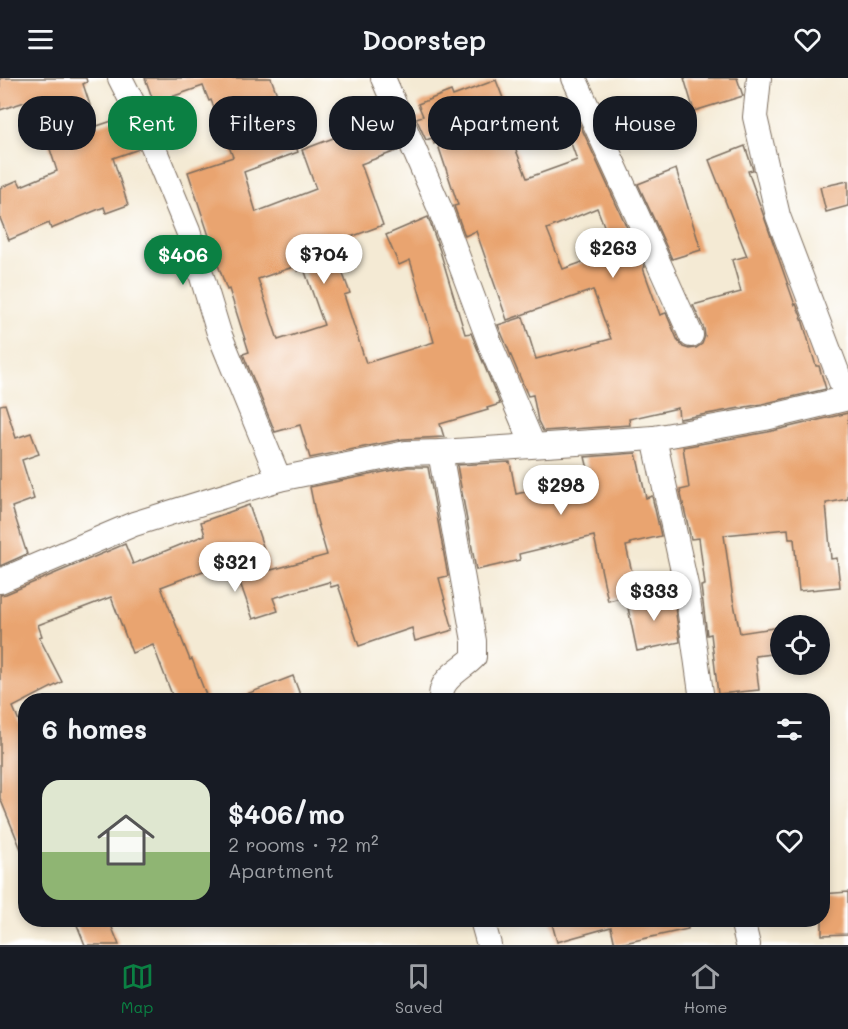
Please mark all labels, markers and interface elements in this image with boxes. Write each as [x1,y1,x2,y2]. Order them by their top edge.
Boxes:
text: Doorstep [362,22,486,57]
icon: menu [24,23,57,56]
icon: heart [791,23,824,56]
chip: Buy [18,96,96,150]
chip: Rent [108,96,197,150]
chip: Filters [209,96,317,150]
chip: New [329,96,416,150]
chip: Apartment [428,96,581,150]
chip: House [593,96,697,150]
pin: $263 [577,228,649,279]
pin: $704 [288,234,360,285]
text: $263 [589,234,637,260]
pin: $406 [147,235,219,286]
text: $704 [299,240,349,266]
text: $406 [158,241,208,267]
pin: $298 [525,465,597,516]
text: $298 [537,471,585,497]
pin: $321 [199,542,271,593]
text: $321 [213,548,257,574]
pin: $333 [618,571,690,622]
text: $333 [630,577,678,603]
map controls [770,615,830,675]
button: locate [770,615,830,675]
text: 6 homes [42,712,147,746]
icon: filters [773,713,806,746]
text: $406/mo [228,797,345,831]
icon: home [90,804,162,876]
icon: heart [773,824,806,857]
text: 2 rooms · 72 m² [228,831,379,857]
text: Apartment [228,857,334,883]
tab: Map [121,960,154,1017]
tab: Saved [395,960,442,1017]
tab: Home [684,960,727,1017]

